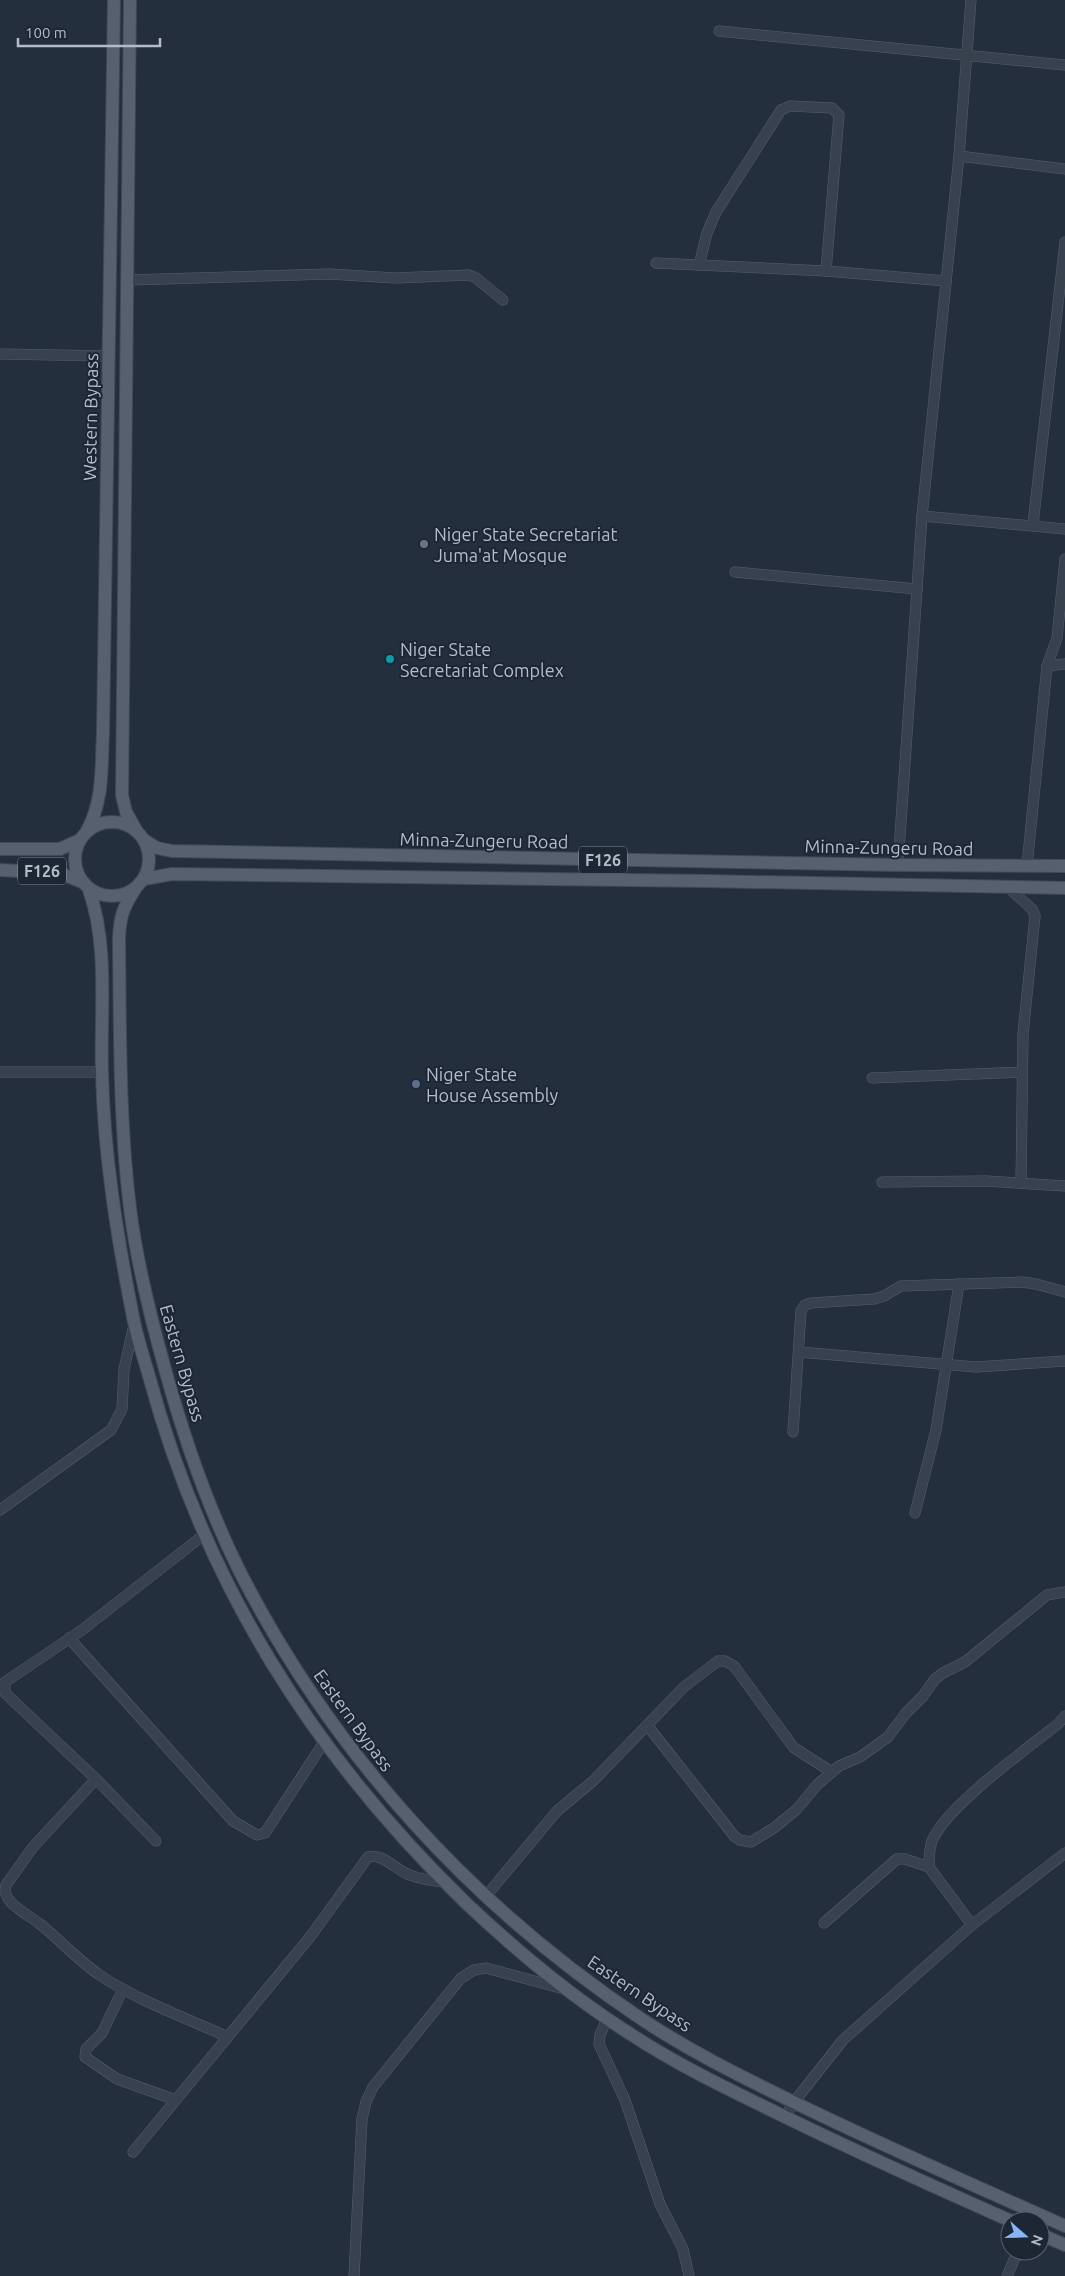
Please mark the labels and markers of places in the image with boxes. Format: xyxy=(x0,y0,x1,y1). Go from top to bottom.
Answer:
place label: Niger State Secretariat Juma'at Mosque xyxy=(434,524,618,565)
marker: Niger State Secretariat Juma'at Mosque xyxy=(418,538,430,550)
place label: Niger State Secretariat Complex xyxy=(400,639,564,680)
marker: Niger State Secretariat Complex xyxy=(384,653,396,665)
place label: Niger State House Assembly xyxy=(426,1064,558,1105)
marker: Niger State House Assembly xyxy=(410,1078,422,1090)

